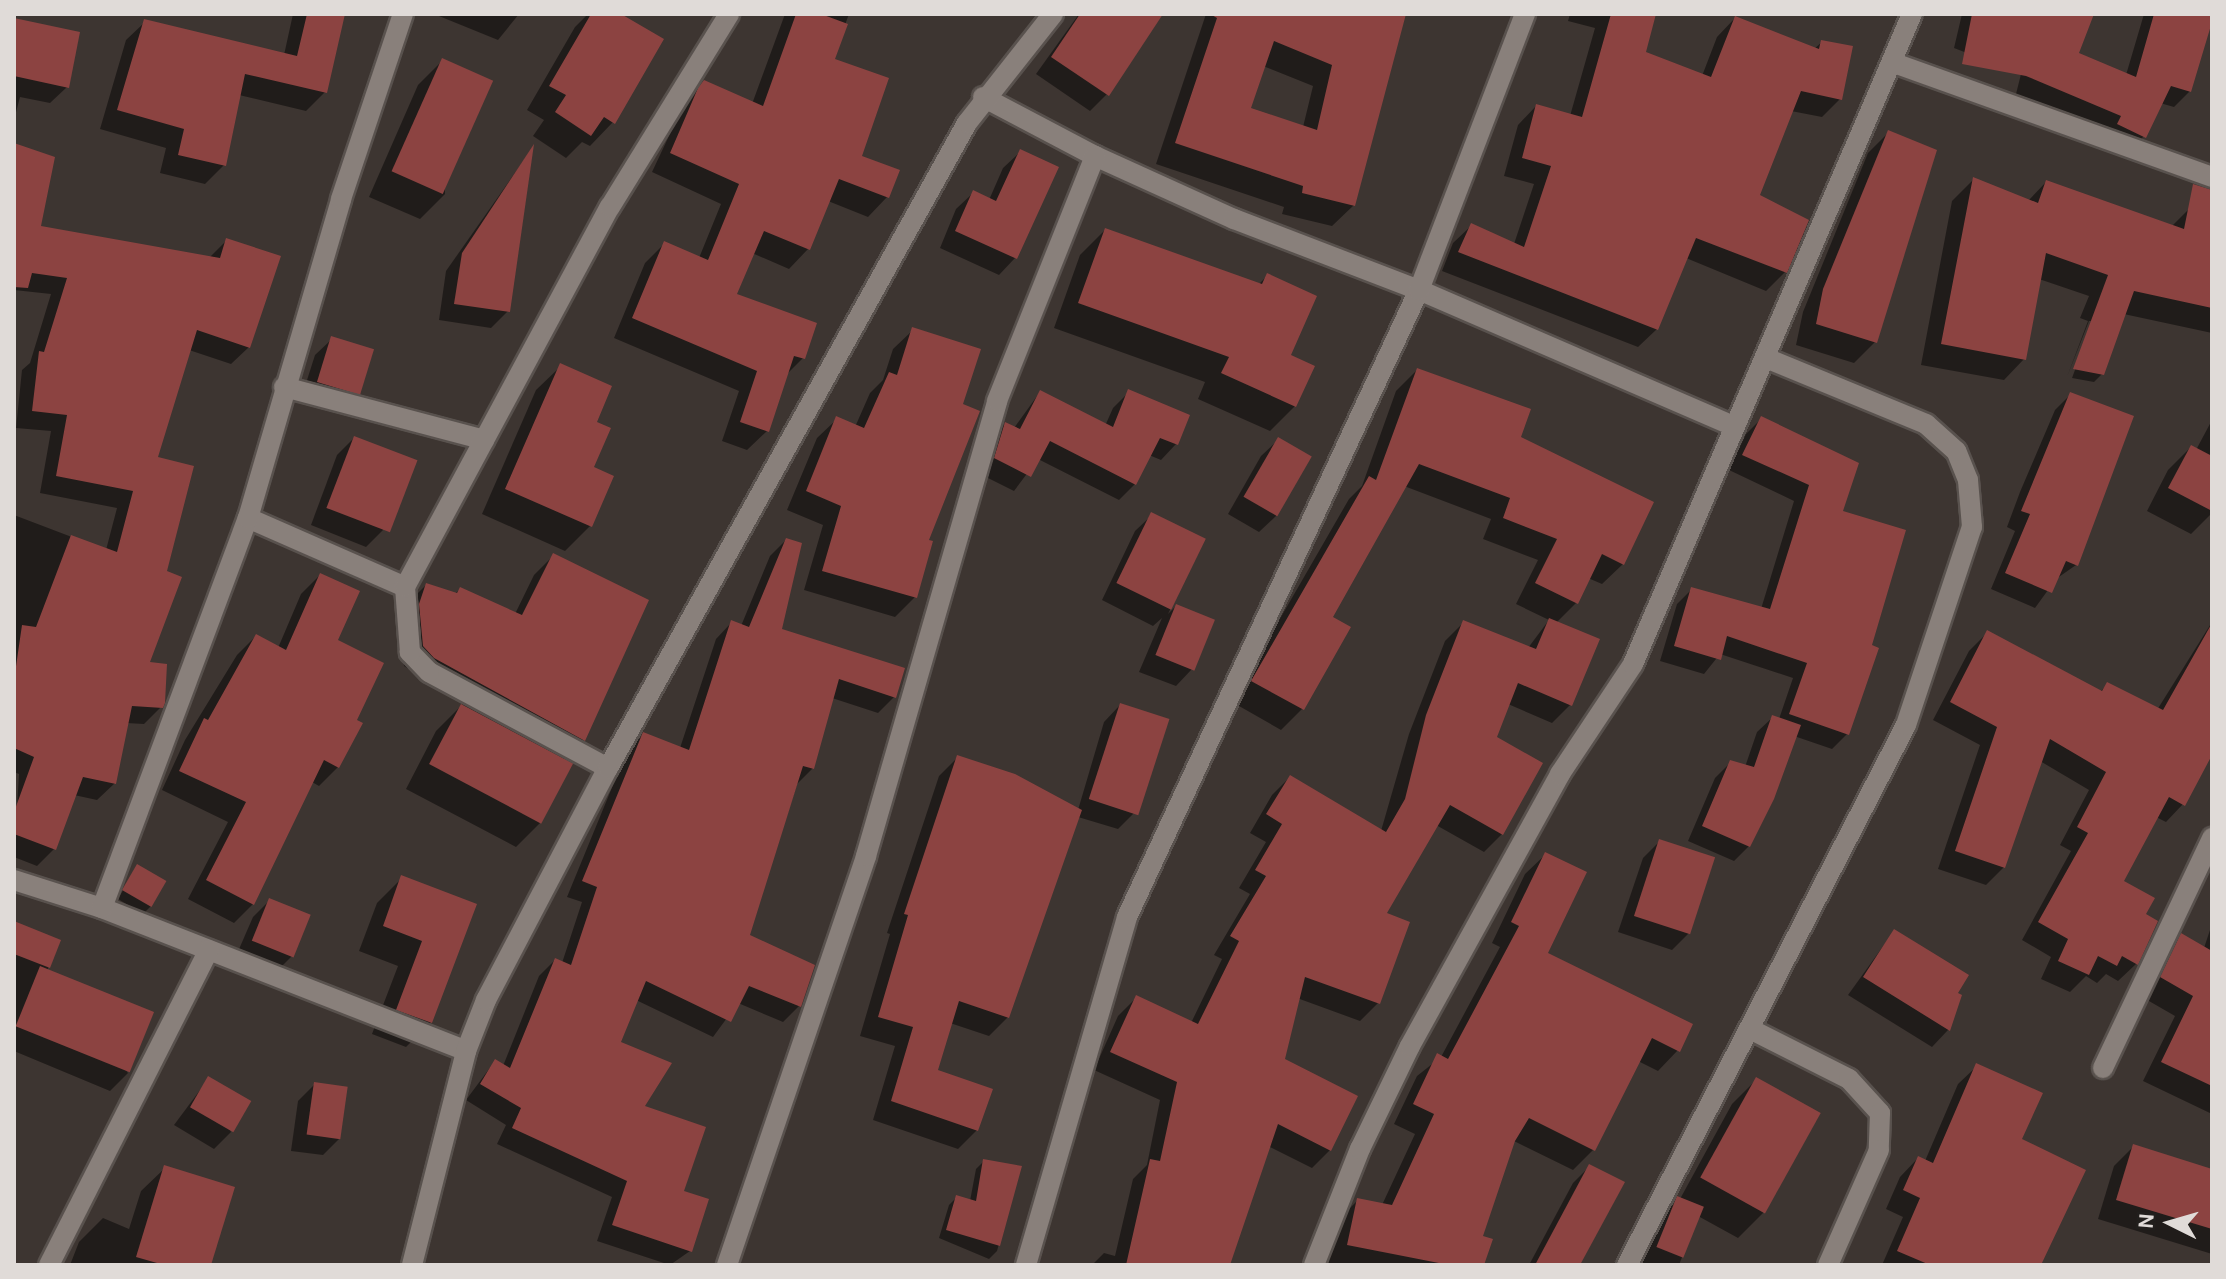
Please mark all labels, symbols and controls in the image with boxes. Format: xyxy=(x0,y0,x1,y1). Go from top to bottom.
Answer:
north arrow xyxy=(2130,1183,2210,1263)
text: N xyxy=(2132,1212,2160,1230)

